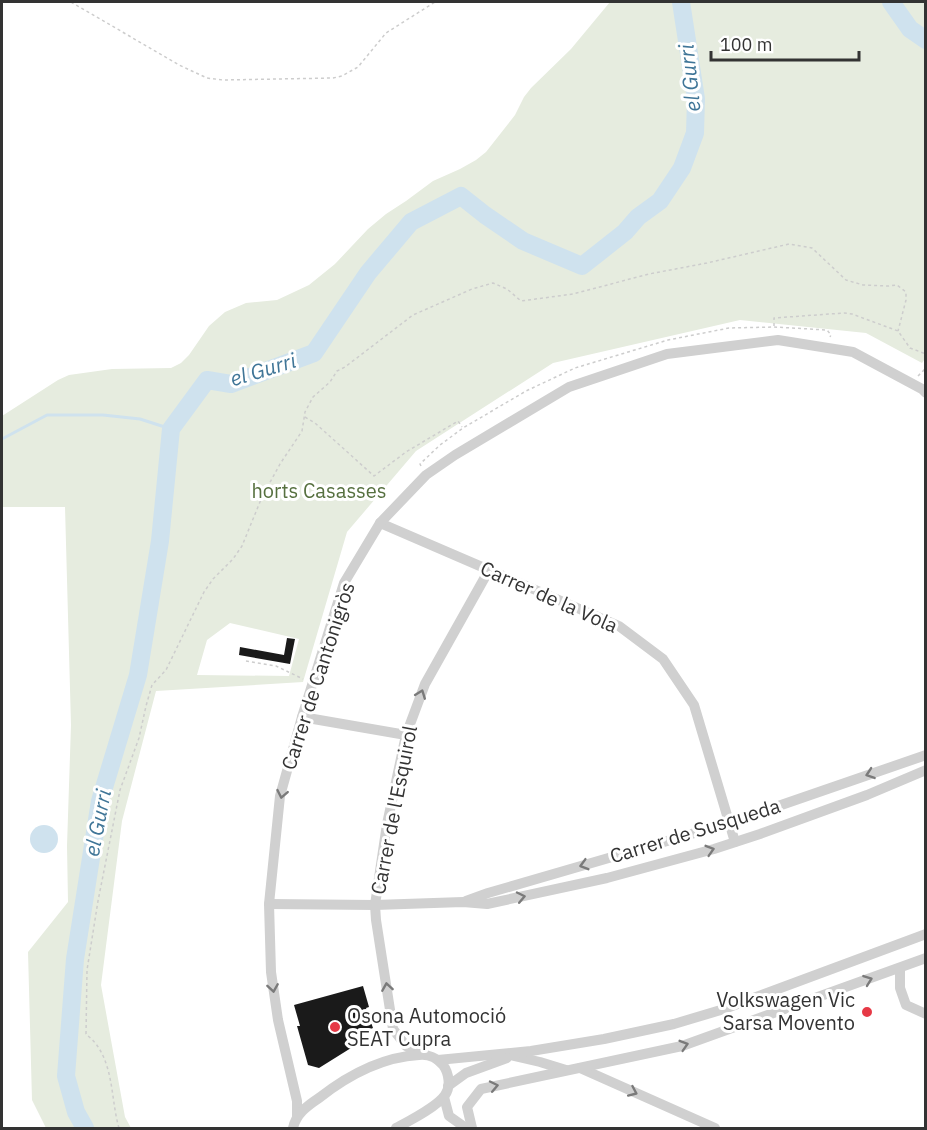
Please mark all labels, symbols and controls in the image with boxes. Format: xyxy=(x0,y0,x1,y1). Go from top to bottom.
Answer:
scale bar xyxy=(711,24,860,62)
text: 100 m xyxy=(720,33,772,56)
water label: el Gurri xyxy=(671,43,706,113)
water label: el Gurri xyxy=(226,346,300,392)
park label: horts Casasses xyxy=(251,477,387,504)
street label: Carrer de la Vola xyxy=(476,554,622,639)
street label: Carrer de Cantonigròs xyxy=(274,579,361,773)
one-way arrow xyxy=(414,689,426,700)
street label: Carrer de l'Esquirol xyxy=(364,723,423,897)
one-way arrow xyxy=(865,766,876,779)
water label: el Gurri xyxy=(77,786,117,859)
one-way arrow xyxy=(276,789,289,799)
street label: Carrer de Susqueda xyxy=(606,792,784,869)
one-way arrow xyxy=(705,844,715,857)
one-way arrow xyxy=(579,858,590,870)
one-way arrow xyxy=(516,891,526,904)
one-way arrow xyxy=(862,974,873,987)
one-way arrow xyxy=(381,983,393,992)
one-way arrow xyxy=(267,984,279,993)
place label: Volkswagen Vic Sarsa Movento xyxy=(716,986,855,1036)
place label: Osona Automoció SEAT Cupra xyxy=(347,1002,506,1052)
marker: Volkswagen Vic Sarsa Movento xyxy=(860,1005,874,1019)
marker: Osona Automoció SEAT Cupra xyxy=(328,1020,342,1034)
one-way arrow xyxy=(678,1039,689,1052)
one-way arrow xyxy=(489,1080,499,1093)
one-way arrow xyxy=(627,1085,638,1097)

